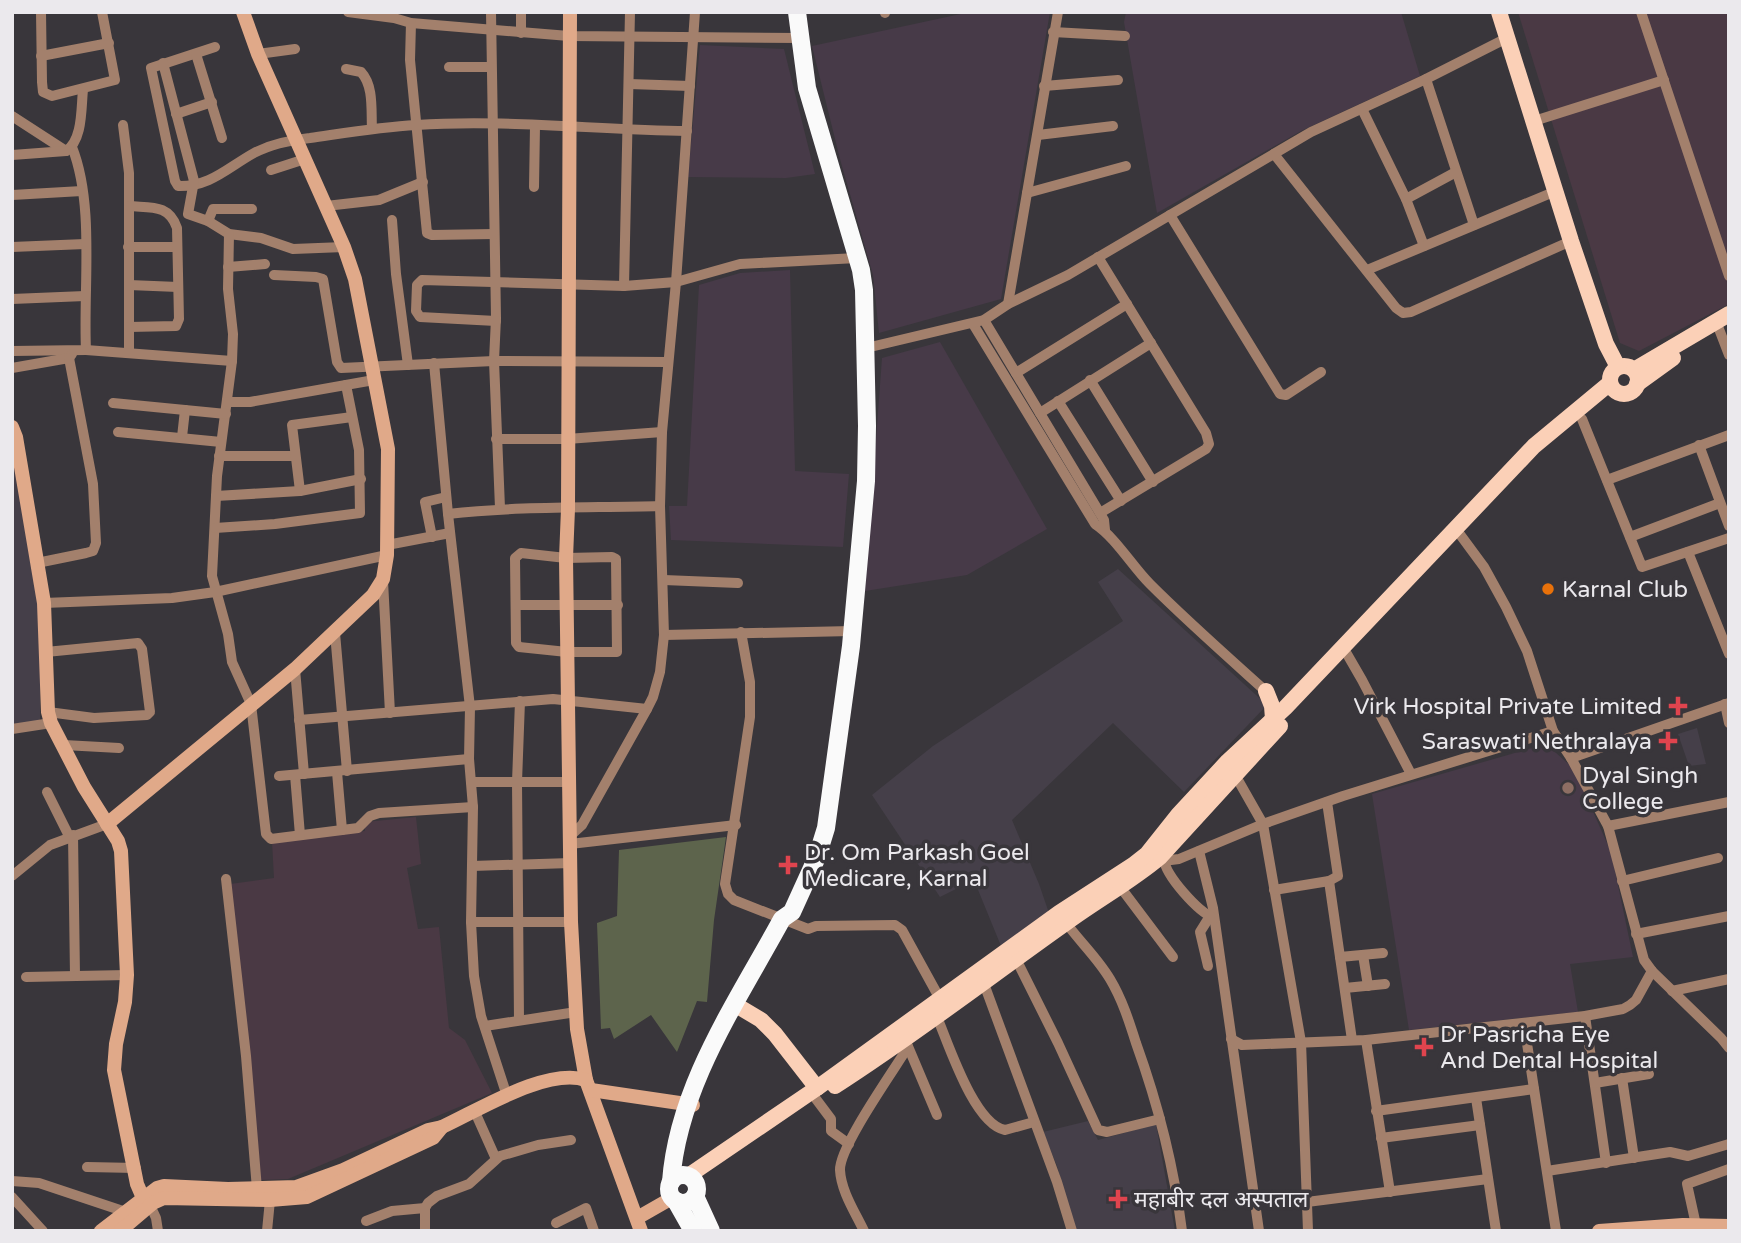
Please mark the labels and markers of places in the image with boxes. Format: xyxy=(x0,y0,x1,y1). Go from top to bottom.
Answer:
place label: Karnal Club xyxy=(1562,576,1688,604)
marker: Karnal Club xyxy=(1540,581,1556,597)
place label: Virk Hospital Private Limited xyxy=(1353,693,1662,721)
marker: Virk Hospital Private Limited xyxy=(1668,696,1688,716)
place label: Saraswati Nethralaya xyxy=(1422,728,1652,756)
marker: Saraswati Nethralaya xyxy=(1658,731,1678,751)
place label: Dyal Singh College xyxy=(1582,762,1698,816)
marker: Dyal Singh College xyxy=(1560,780,1576,796)
place label: Dr. Om Parkash Goel Medicare, Karnal xyxy=(804,839,1030,893)
marker: Dr. Om Parkash Goel Medicare, Karnal xyxy=(778,855,798,875)
place label: Dr Pasricha Eye And Dental Hospital xyxy=(1440,1021,1658,1075)
marker: Dr Pasricha Eye And Dental Hospital xyxy=(1414,1037,1434,1057)
place label: महाबीर दल अस्पताल xyxy=(1134,1186,1309,1214)
marker: महाबीर दल अस्पताल xyxy=(1108,1189,1128,1209)

